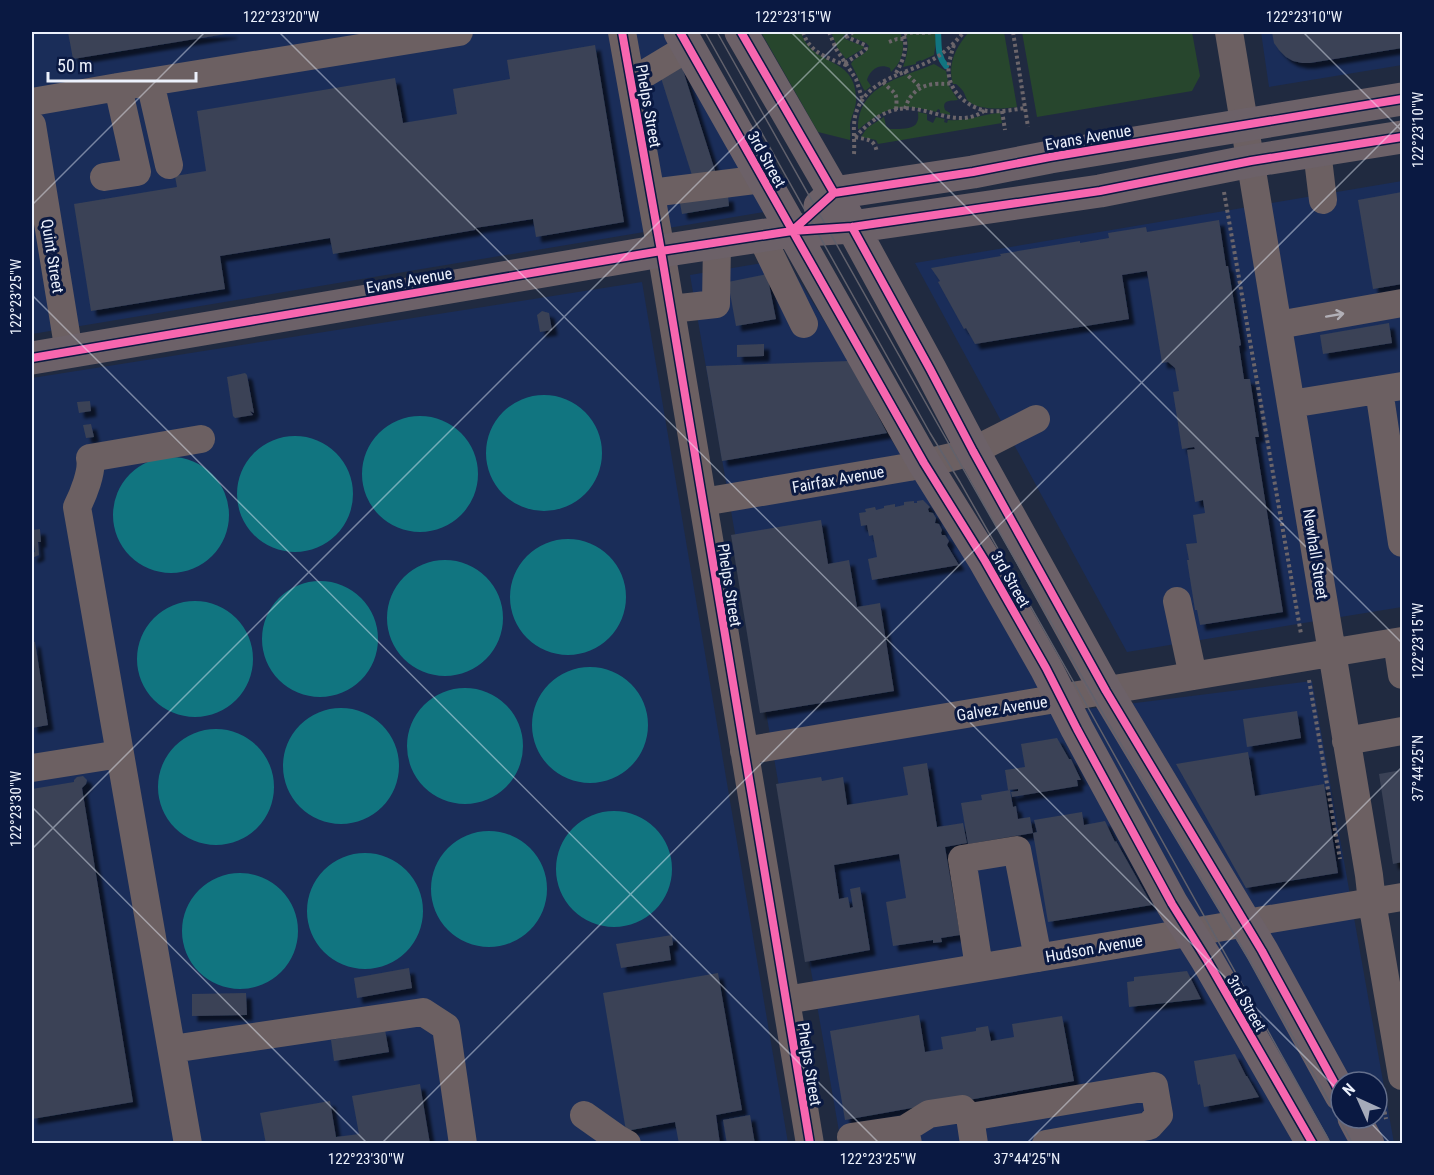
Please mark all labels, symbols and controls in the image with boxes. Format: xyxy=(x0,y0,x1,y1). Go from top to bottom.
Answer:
text: 122°23'20"W xyxy=(243,8,320,26)
text: 122°23'15"W xyxy=(755,8,832,26)
text: 122°23'10"W xyxy=(1266,8,1343,26)
scale bar xyxy=(48,45,196,83)
text: 50 m xyxy=(57,55,92,76)
street label: Phelps Street xyxy=(632,63,665,149)
text: 122°23'10"W xyxy=(1409,91,1427,168)
street label: Evans Avenue xyxy=(1044,121,1133,154)
street label: 3rd Street xyxy=(743,128,790,191)
street label: Quint Street xyxy=(37,218,68,295)
text: 122°23'25"W xyxy=(7,258,25,335)
street label: Evans Avenue xyxy=(365,264,454,297)
one-way arrow xyxy=(1325,309,1345,320)
street label: Fairfax Avenue xyxy=(791,462,886,497)
street label: Newhall Street xyxy=(1299,507,1332,601)
street label: Phelps Street xyxy=(714,542,746,628)
street label: 3rd Street xyxy=(987,548,1034,611)
text: 122°23'15"W xyxy=(1409,602,1427,679)
street label: Galvez Avenue xyxy=(955,692,1049,725)
text: 37°44'25"N xyxy=(1409,735,1427,801)
text: 122°23'30"W xyxy=(7,770,25,847)
street label: Hudson Avenue xyxy=(1044,931,1144,966)
street label: 3rd Street xyxy=(1223,972,1270,1035)
street label: Phelps Street xyxy=(794,1021,826,1107)
north arrow xyxy=(1329,1070,1389,1130)
text: N xyxy=(1339,1080,1359,1100)
text: 122°23'30"W xyxy=(328,1150,405,1168)
text: 122°23'25"W xyxy=(840,1150,917,1168)
text: 37°44'25"N xyxy=(994,1150,1060,1168)

